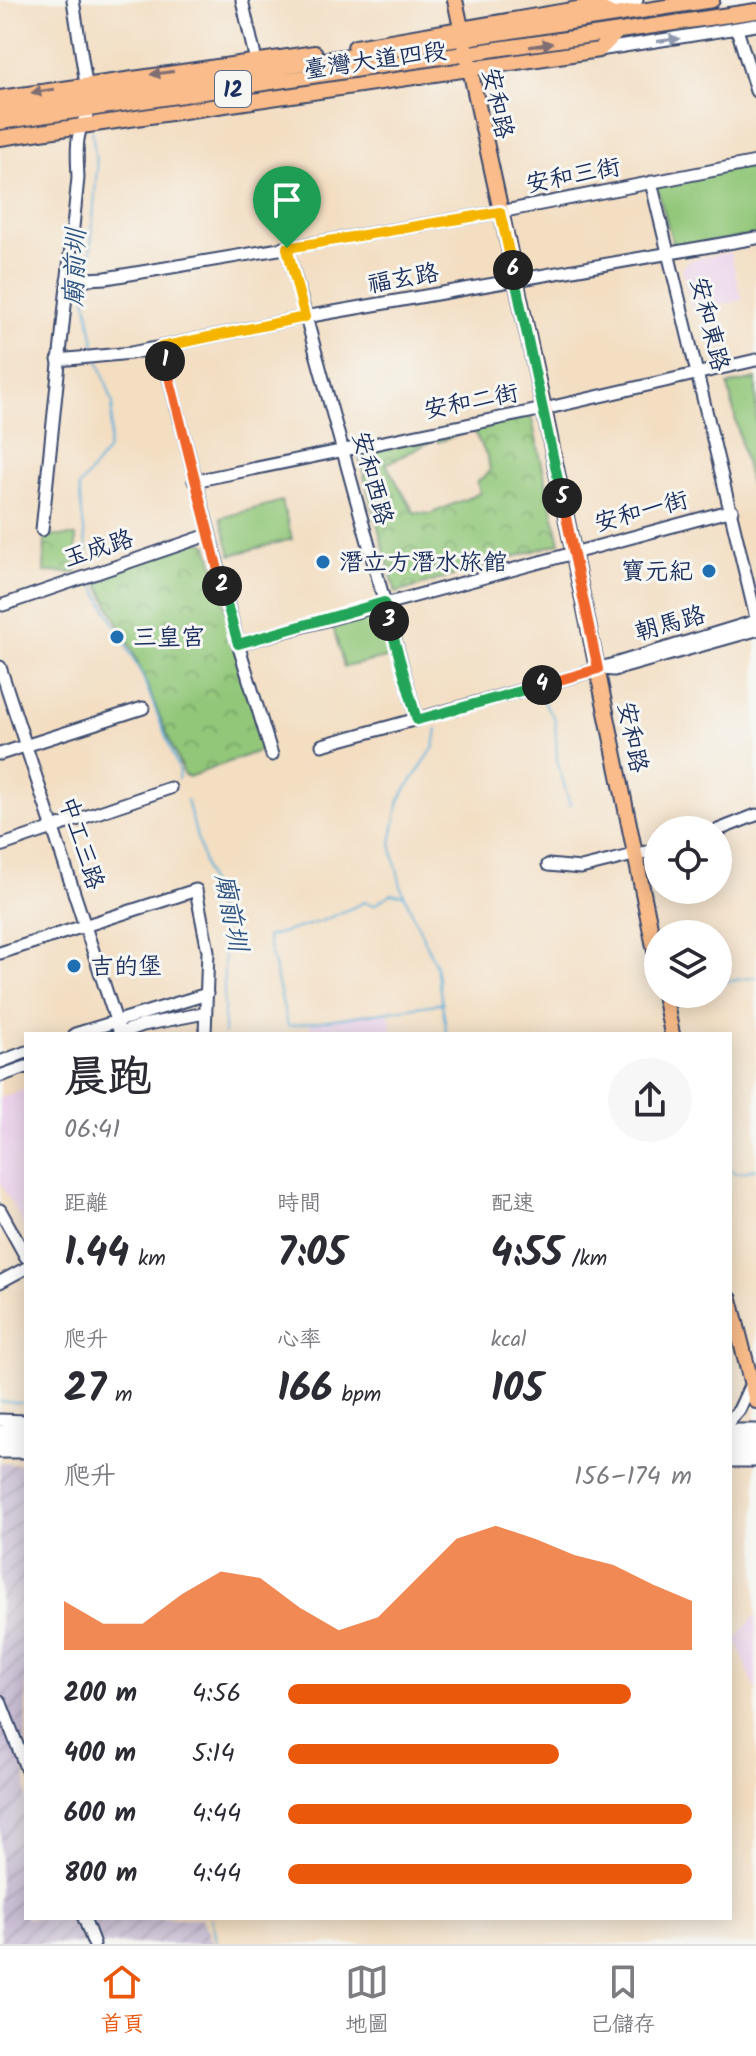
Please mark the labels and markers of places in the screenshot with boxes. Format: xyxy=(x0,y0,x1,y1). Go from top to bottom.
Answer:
pin xyxy=(253,166,321,248)
pin: 6 xyxy=(493,250,533,290)
pin: 1 xyxy=(145,341,185,381)
pin: 5 xyxy=(542,478,582,518)
place label: 潛立方潛水旅館 xyxy=(339,544,507,583)
marker: 潛立方潛水旅館 xyxy=(314,553,332,571)
place label: 寶元紀 xyxy=(621,553,693,592)
marker: 寶元紀 xyxy=(700,562,718,580)
pin: 2 xyxy=(202,566,242,606)
pin: 3 xyxy=(369,601,409,641)
place label: 三皇宮 xyxy=(133,619,205,658)
marker: 三皇宮 xyxy=(108,628,126,646)
pin: 4 xyxy=(522,665,562,705)
place label: 吉的堡 xyxy=(90,948,162,987)
marker: 吉的堡 xyxy=(65,957,83,975)

